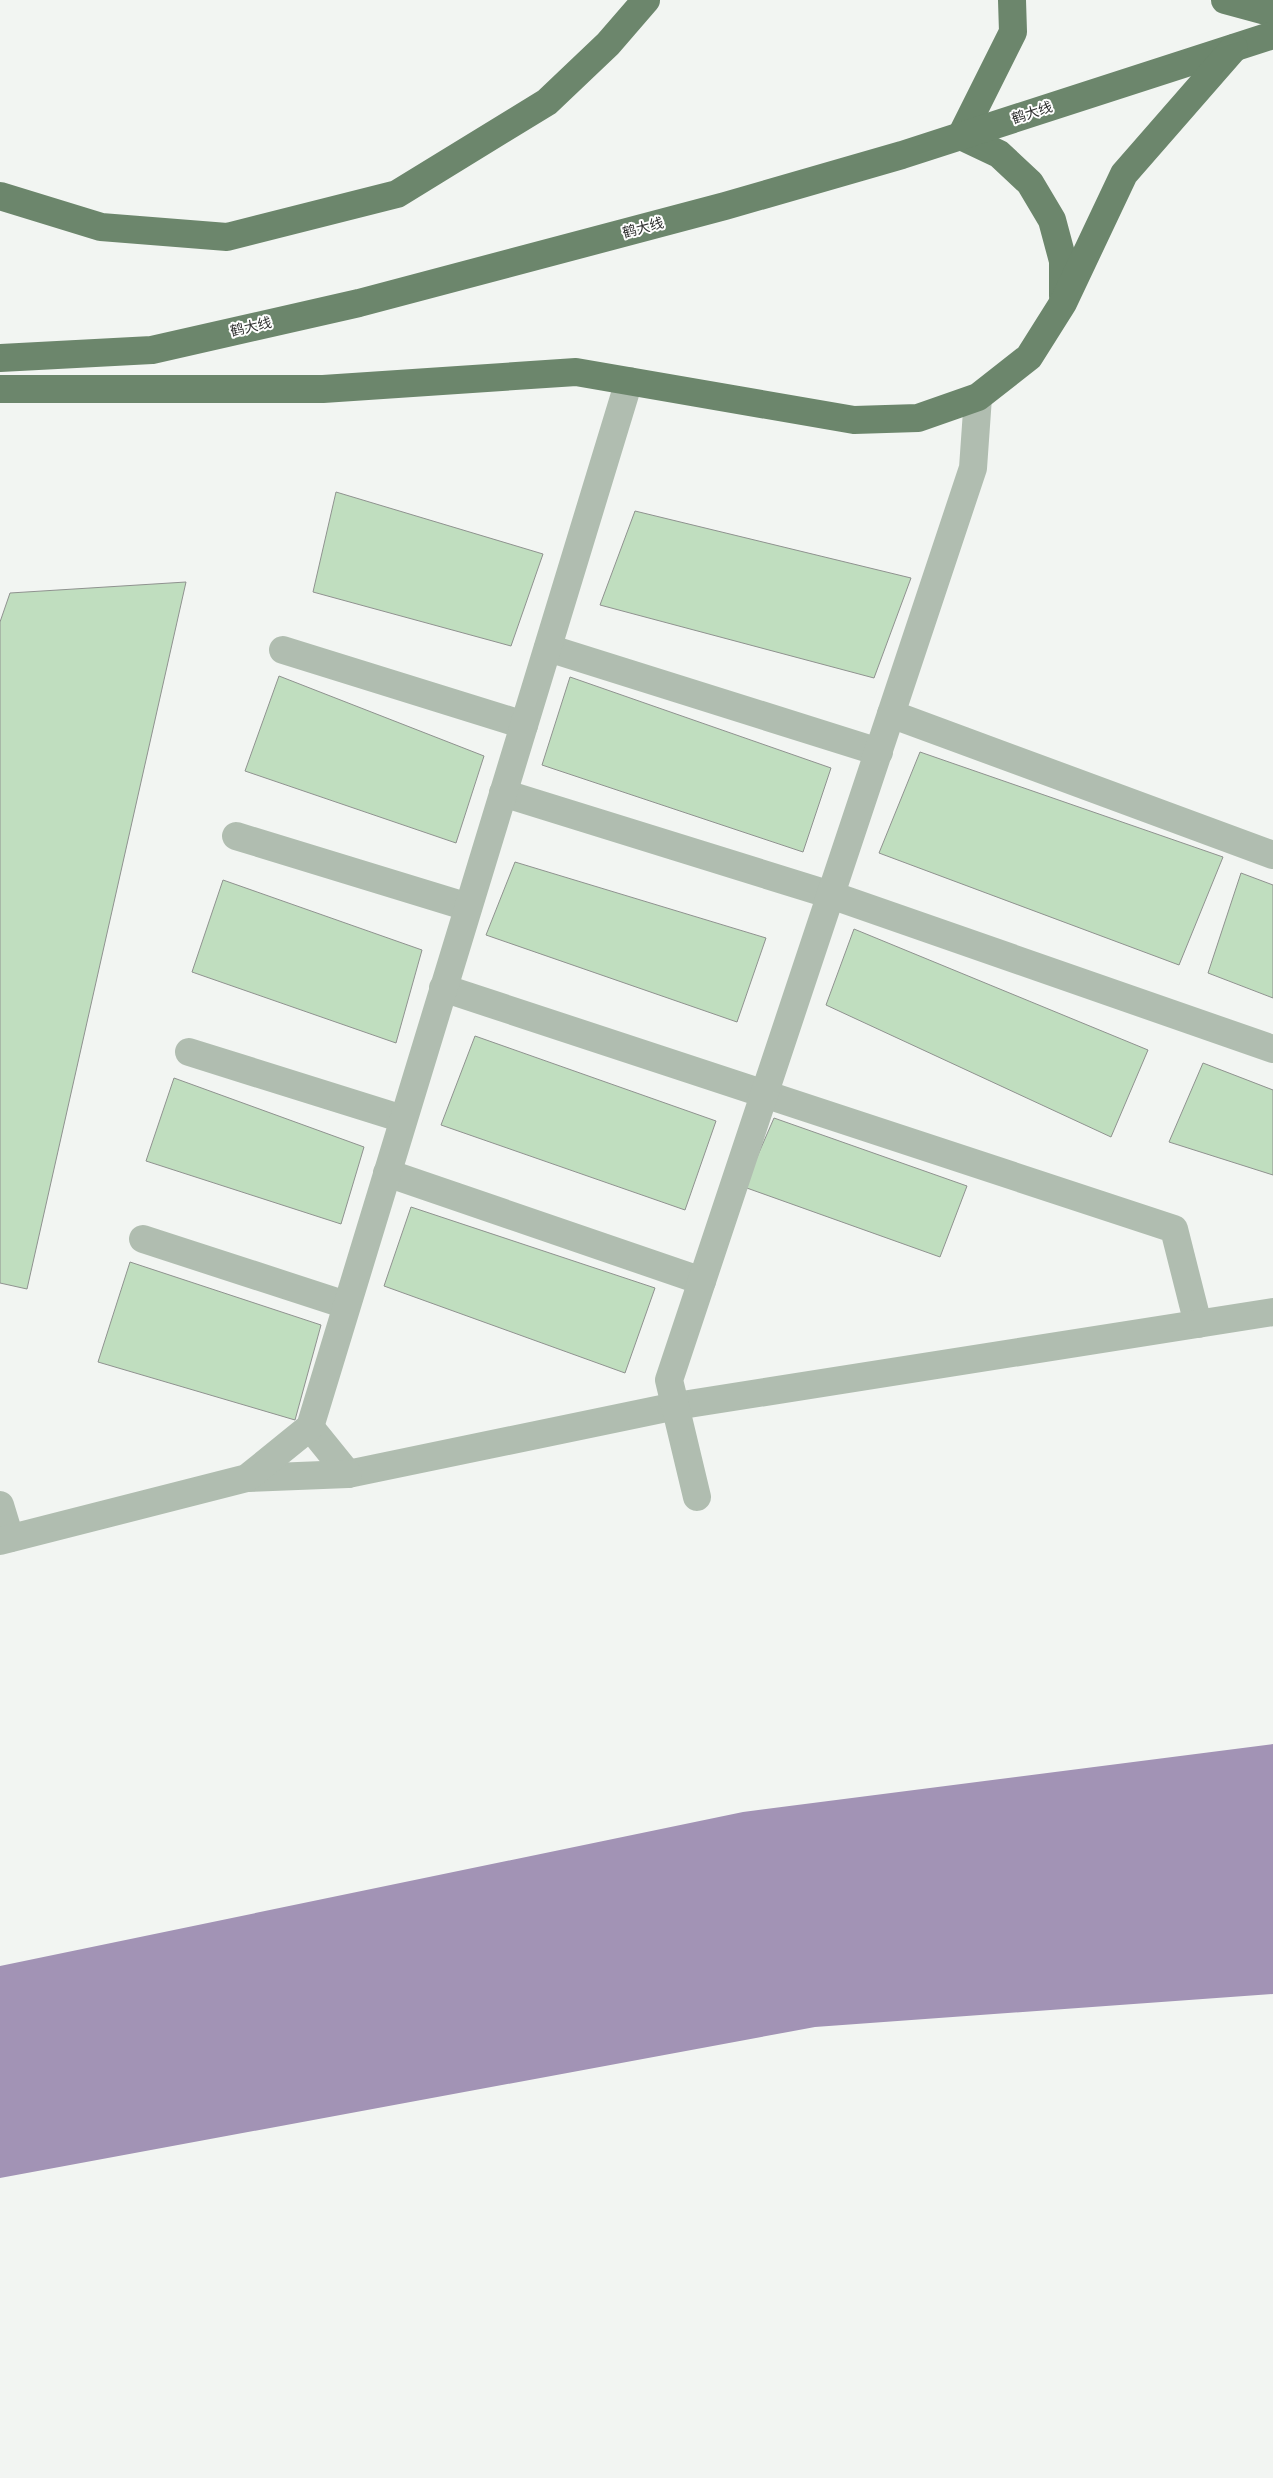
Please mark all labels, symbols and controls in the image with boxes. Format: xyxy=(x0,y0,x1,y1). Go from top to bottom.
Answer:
street label: 鹤大线 xyxy=(1009,98,1055,128)
street label: 鹤大线 xyxy=(621,214,665,242)
street label: 鹤大线 xyxy=(229,314,273,340)

